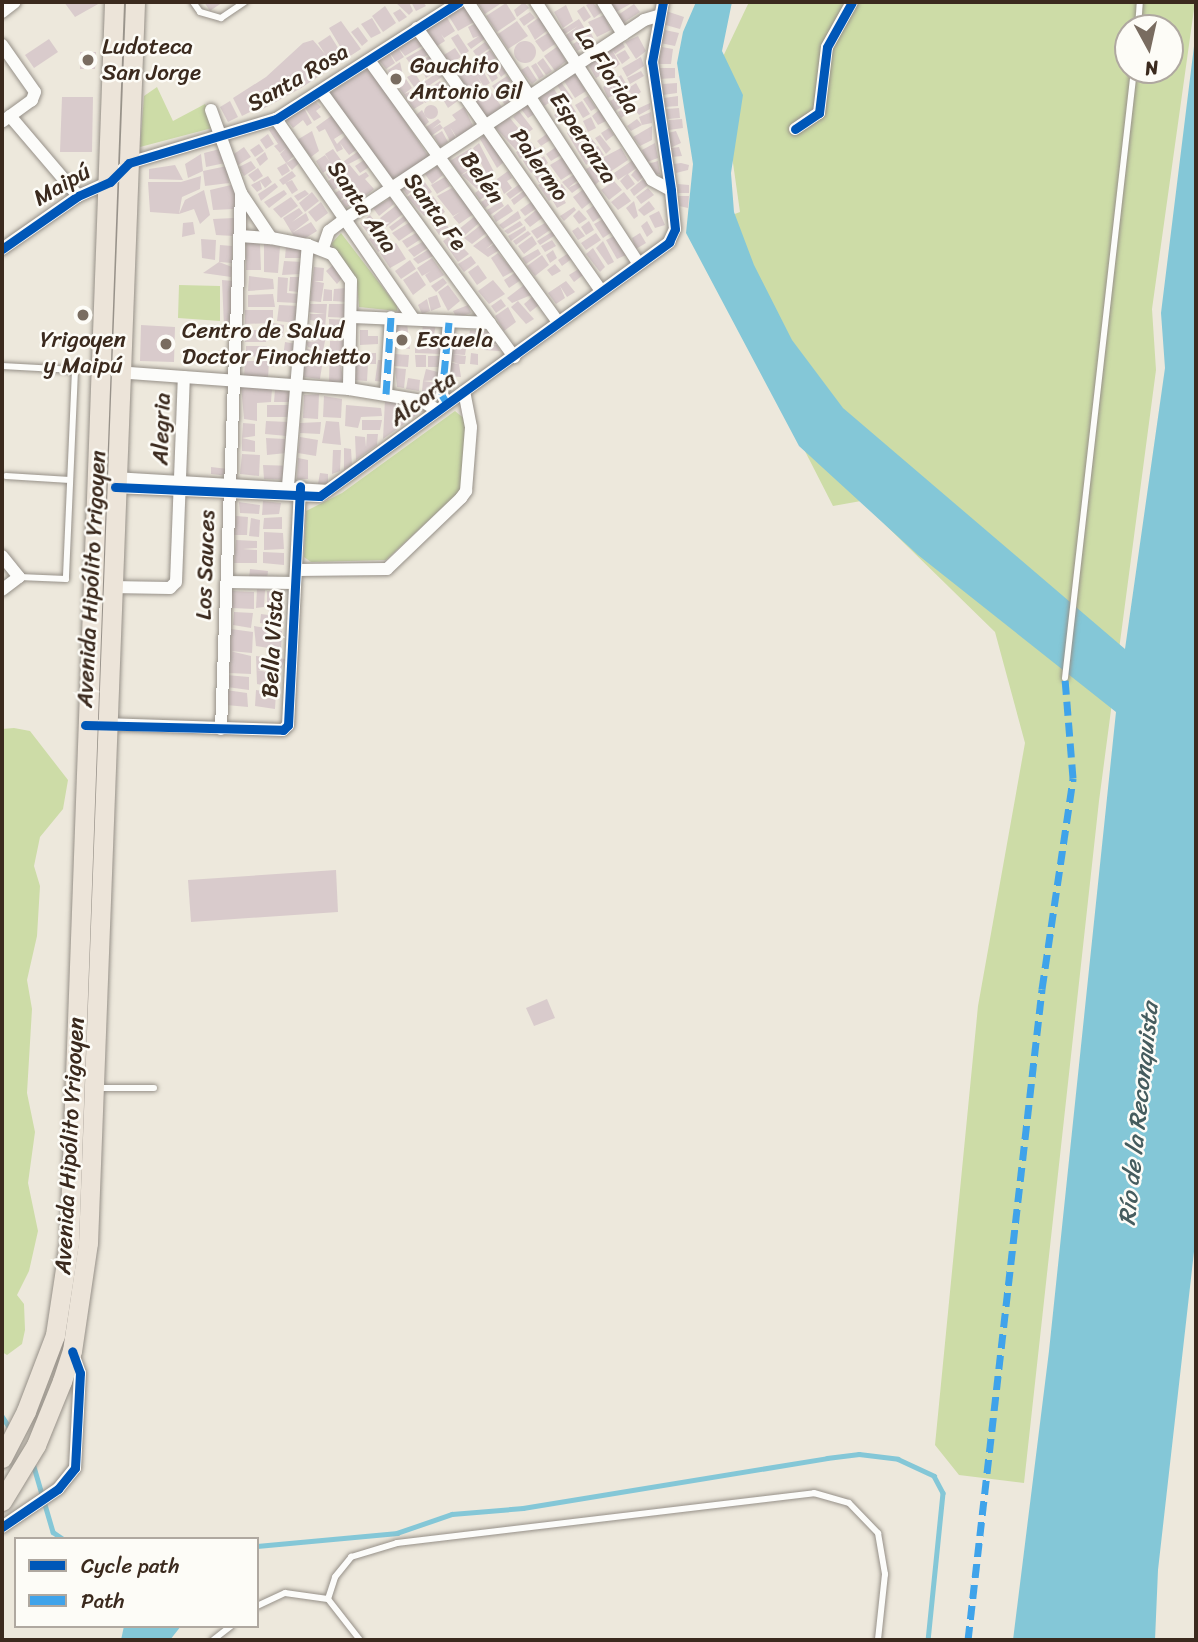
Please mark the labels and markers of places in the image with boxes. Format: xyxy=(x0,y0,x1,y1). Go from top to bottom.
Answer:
place label: Ludoteca San Jorge xyxy=(102,33,202,87)
marker: Ludoteca San Jorge xyxy=(80,52,96,68)
place label: Gauchito Antonio Gil xyxy=(410,52,523,106)
marker: Gauchito Antonio Gil xyxy=(388,71,404,87)
marker: Yrigoyen y Maipú xyxy=(75,307,91,323)
place label: Centro de Salud Doctor Finochietto xyxy=(182,317,371,371)
place label: Yrigoyen y Maipú xyxy=(40,326,126,380)
place label: Escuela xyxy=(416,326,493,354)
marker: Escuela xyxy=(394,332,410,348)
marker: Centro de Salud Doctor Finochietto xyxy=(156,334,176,354)

